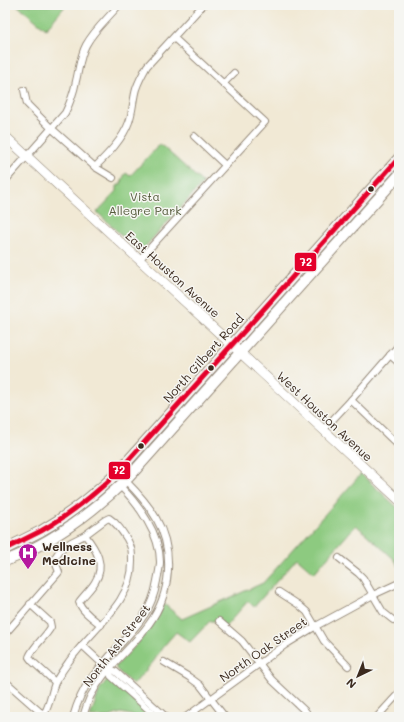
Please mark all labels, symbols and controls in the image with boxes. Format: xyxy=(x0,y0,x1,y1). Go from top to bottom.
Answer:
unlabelled marker xyxy=(366,184,376,194)
park label: Vista Allegre Park xyxy=(108,188,182,218)
street label: East Houston Avenue xyxy=(122,227,224,321)
line badge: 72 xyxy=(294,252,317,272)
text: 72 xyxy=(300,254,312,269)
street label: North Gilbert Road xyxy=(159,310,247,406)
unlabelled marker xyxy=(206,363,216,373)
street label: West Houston Avenue xyxy=(274,367,376,465)
unlabelled marker xyxy=(136,441,146,451)
line badge: 72 xyxy=(108,461,131,480)
text: 72 xyxy=(113,462,125,477)
place label: Wellness Medicine xyxy=(42,538,96,568)
hospital icon: Wellness Medicine xyxy=(17,542,39,570)
street label: North Ash Street xyxy=(79,600,153,690)
street label: North Oak Street xyxy=(216,613,310,685)
north arrow xyxy=(338,656,378,696)
text: N xyxy=(343,675,359,692)

